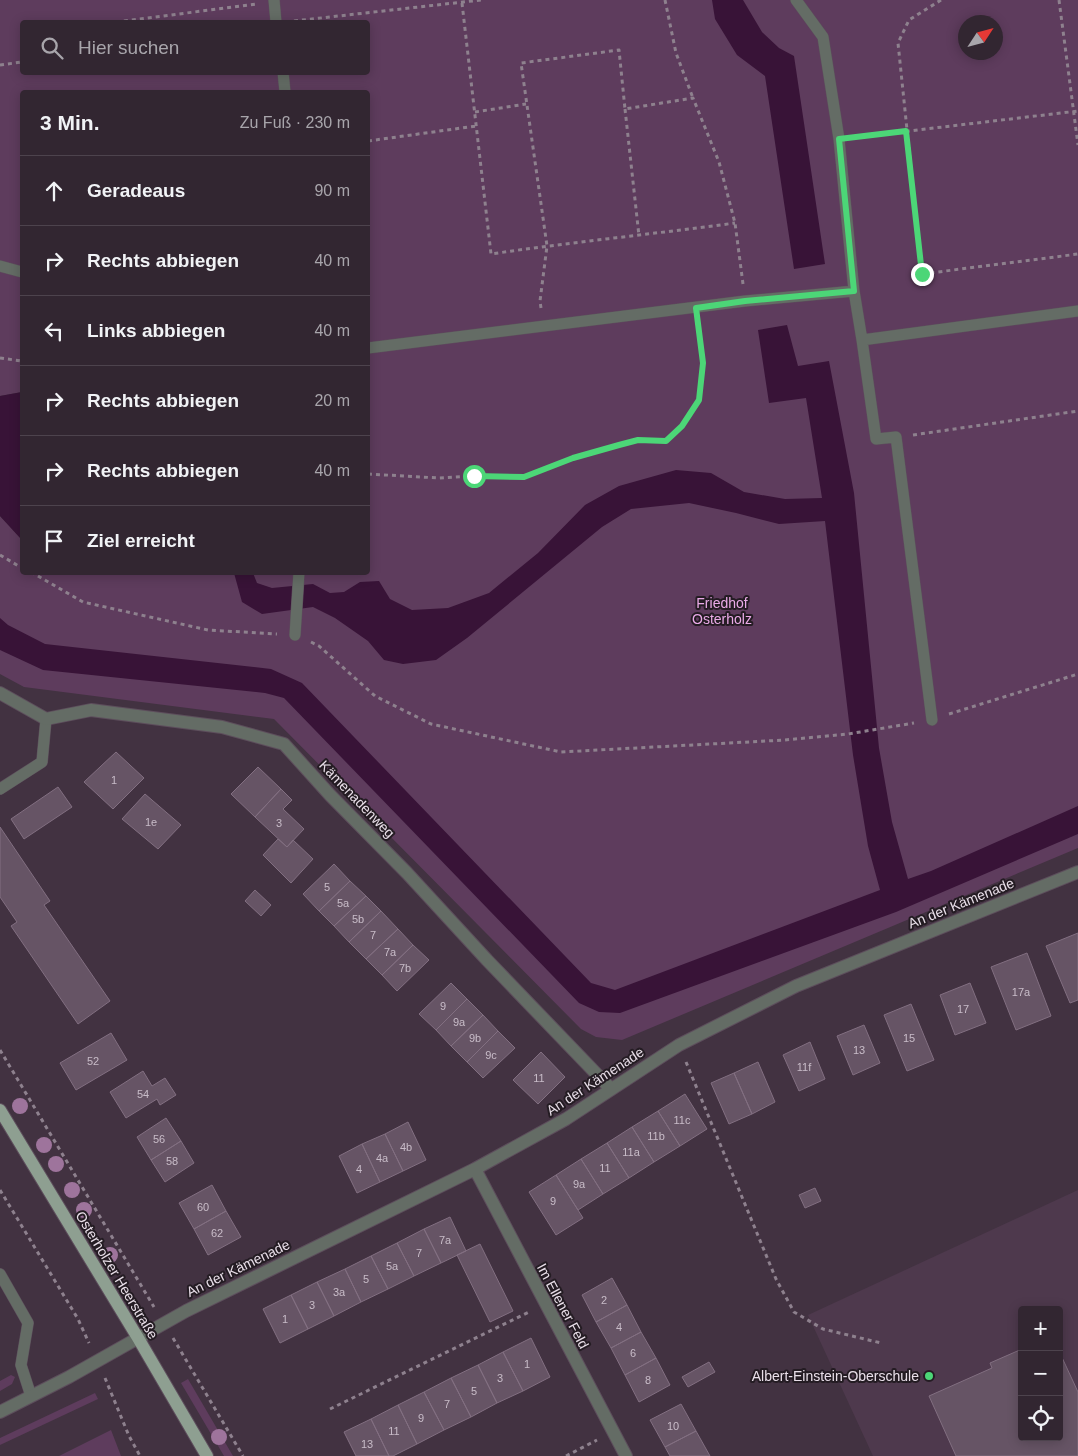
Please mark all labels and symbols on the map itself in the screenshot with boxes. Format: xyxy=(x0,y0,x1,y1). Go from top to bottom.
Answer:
north arrow xyxy=(958,15,1003,60)
route end xyxy=(911,263,934,286)
route start xyxy=(463,465,486,488)
park label: Friedhof Osterholz xyxy=(692,595,752,627)
street label: Kämenadenweg xyxy=(316,757,398,841)
house number: 1 xyxy=(111,774,117,786)
house number: 1e xyxy=(145,816,157,828)
house number: 3 xyxy=(276,817,282,829)
street label: An der Kämenade xyxy=(906,874,1017,932)
house number: 5 xyxy=(324,881,330,893)
house number: 5a xyxy=(337,897,350,909)
house number: 5b xyxy=(352,913,364,925)
house number: 7 xyxy=(370,929,376,941)
house number: 7a xyxy=(384,946,397,958)
house number: 7b xyxy=(399,962,411,974)
house number: 17a xyxy=(1012,986,1031,998)
house number: 9 xyxy=(440,1000,446,1012)
house number: 17 xyxy=(957,1003,969,1015)
house number: 9a xyxy=(453,1016,466,1028)
house number: 9b xyxy=(469,1032,481,1044)
house number: 15 xyxy=(903,1032,915,1044)
street label: An der Kämenade xyxy=(543,1043,647,1118)
house number: 13 xyxy=(853,1044,865,1056)
house number: 9c xyxy=(485,1049,497,1061)
house number: 52 xyxy=(87,1055,99,1067)
house number: 11f xyxy=(797,1061,812,1073)
house number: 11 xyxy=(533,1072,545,1084)
house number: 54 xyxy=(137,1088,149,1100)
house number: 11c xyxy=(674,1114,691,1126)
house number: 11b xyxy=(647,1130,665,1142)
house number: 56 xyxy=(153,1133,165,1145)
house number: 4b xyxy=(400,1141,412,1153)
house number: 11a xyxy=(622,1146,641,1158)
house number: 4a xyxy=(376,1152,389,1164)
house number: 58 xyxy=(166,1155,178,1167)
house number: 11 xyxy=(599,1162,611,1174)
house number: 4 xyxy=(356,1163,362,1175)
house number: 9a xyxy=(573,1178,586,1190)
house number: 9 xyxy=(550,1195,556,1207)
house number: 60 xyxy=(197,1201,209,1213)
street label: Osterholzer Heerstraße xyxy=(72,1208,162,1342)
house number: 62 xyxy=(211,1227,223,1239)
house number: 7a xyxy=(439,1234,452,1246)
street label: An der Kämenade xyxy=(184,1236,292,1300)
house number: 7 xyxy=(416,1247,422,1259)
house number: 5a xyxy=(386,1260,399,1272)
street label: Im Ellener Feld xyxy=(534,1261,592,1351)
house number: 5 xyxy=(363,1273,369,1285)
house number: 3a xyxy=(333,1286,346,1298)
house number: 2 xyxy=(601,1294,607,1306)
house number: 3 xyxy=(309,1299,315,1311)
house number: 1 xyxy=(282,1313,288,1325)
house number: 4 xyxy=(616,1321,622,1333)
house number: 6 xyxy=(630,1347,636,1359)
house number: 1 xyxy=(524,1358,530,1370)
place label: Albert-Einstein-Oberschule xyxy=(752,1368,919,1384)
marker: Albert-Einstein-Oberschule xyxy=(923,1370,935,1382)
house number: 3 xyxy=(497,1372,503,1384)
house number: 8 xyxy=(645,1374,651,1386)
house number: 5 xyxy=(471,1385,477,1397)
house number: 7 xyxy=(444,1398,450,1410)
house number: 9 xyxy=(418,1412,424,1424)
house number: 10 xyxy=(667,1420,679,1432)
house number: 11 xyxy=(388,1425,400,1437)
house number: 13 xyxy=(361,1438,373,1450)

